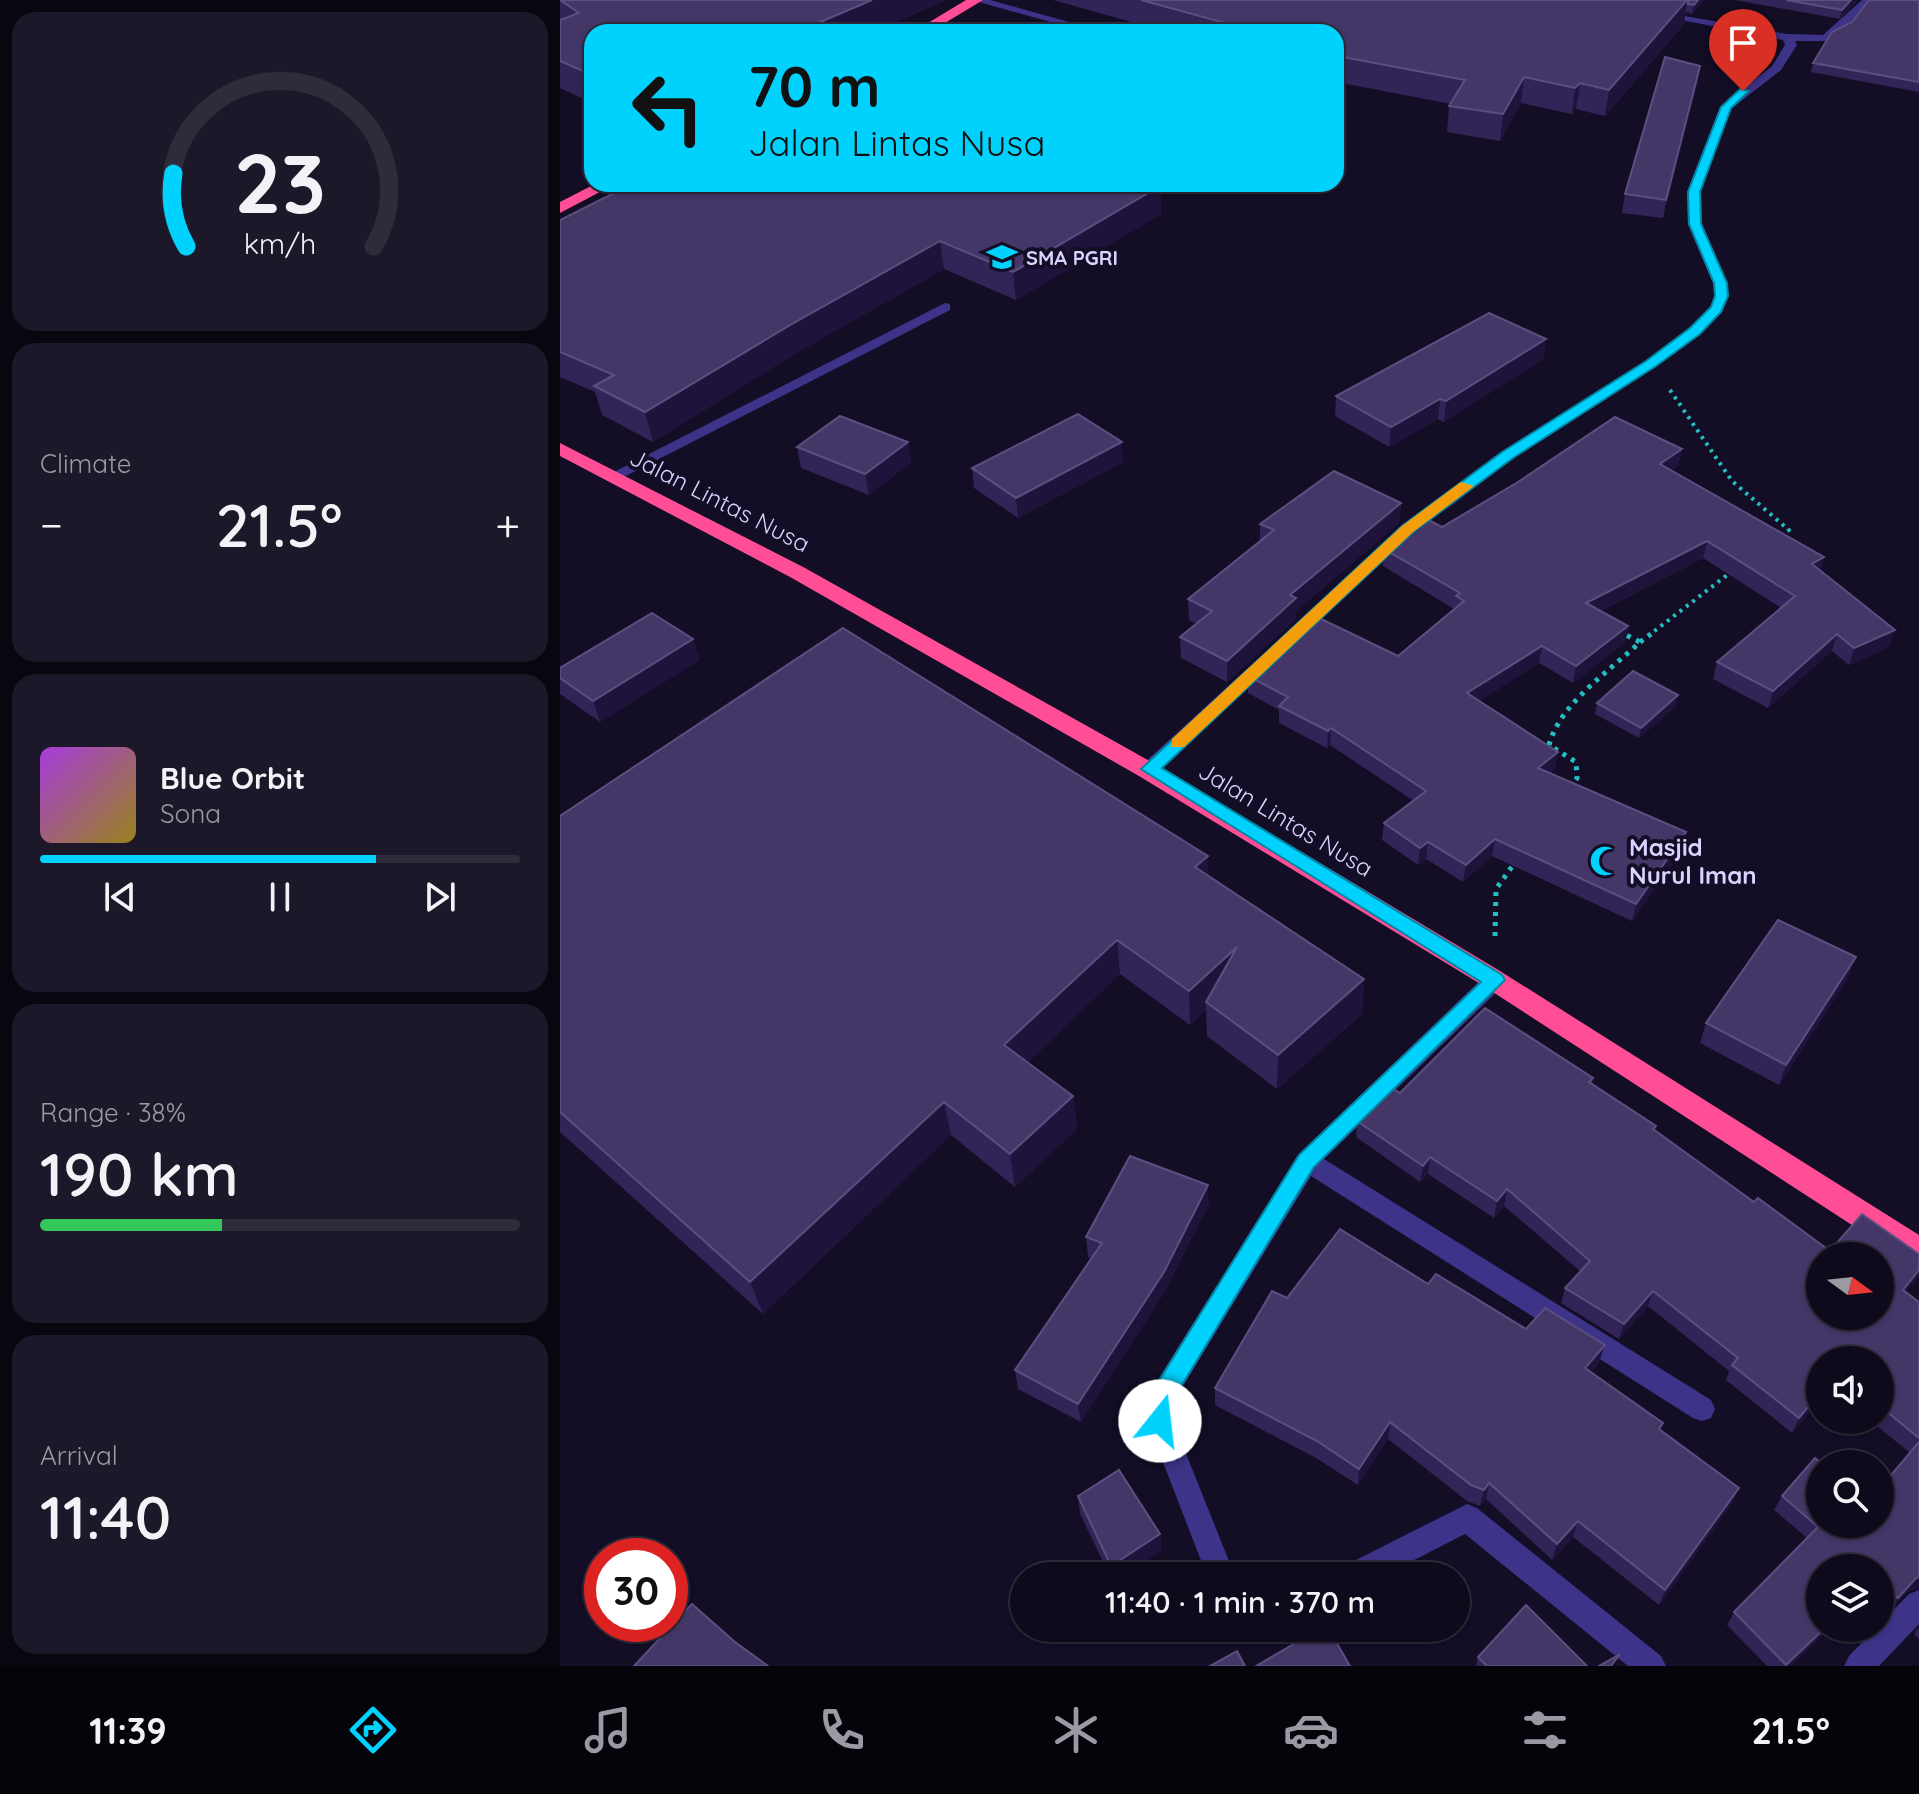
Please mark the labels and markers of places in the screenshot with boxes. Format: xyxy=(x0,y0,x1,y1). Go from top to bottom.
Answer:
pin xyxy=(1709,9,1777,91)
school or university icon: SMA PGRI xyxy=(985,240,1019,274)
place label: SMA PGRI xyxy=(1026,245,1118,270)
place label: Masjid Nurul Iman xyxy=(1629,832,1757,890)
mosque icon: Masjid Nurul Iman xyxy=(1588,844,1622,878)

